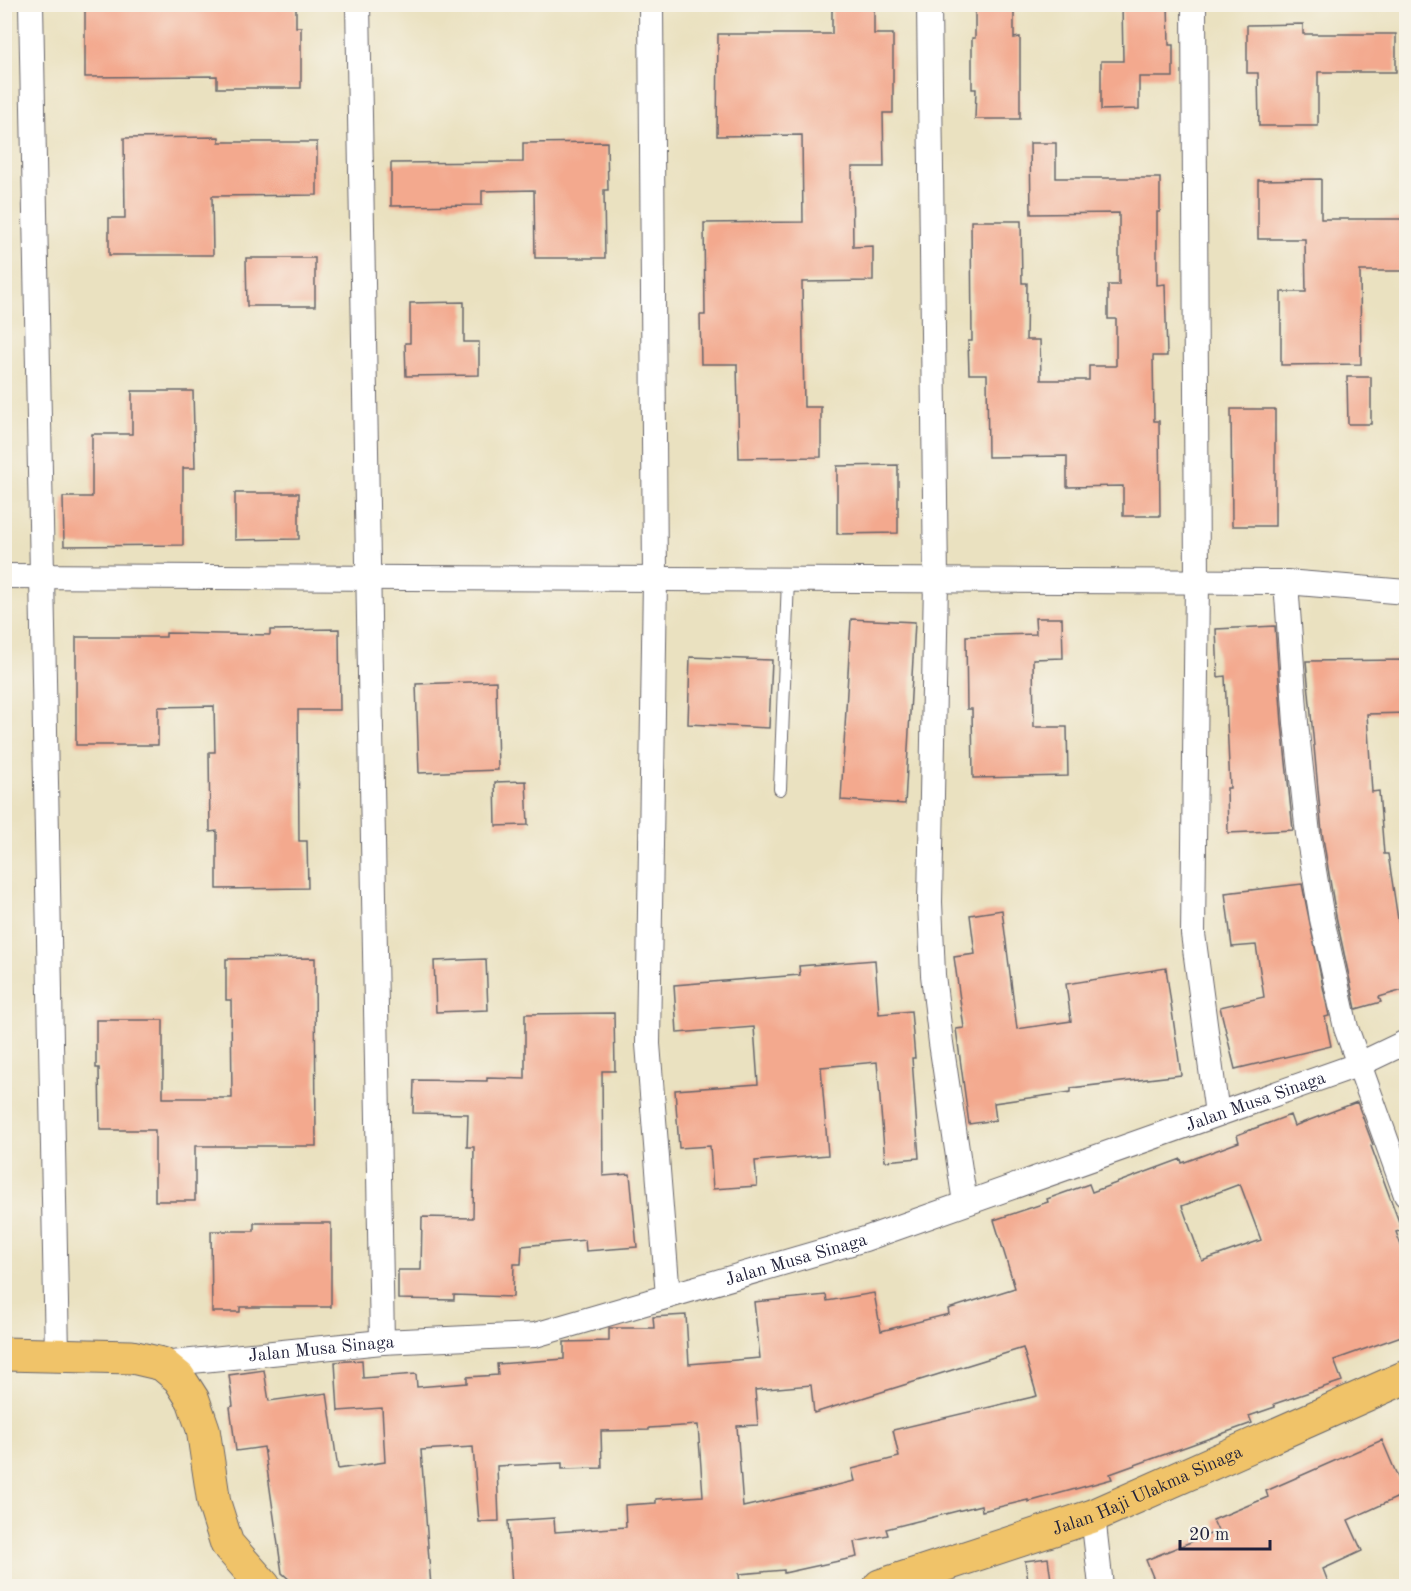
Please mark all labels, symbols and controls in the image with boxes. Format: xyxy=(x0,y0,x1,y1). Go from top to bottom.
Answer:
street label: Jalan Musa Sinaga xyxy=(1183,1069,1328,1135)
street label: Jalan Musa Sinaga xyxy=(723,1231,869,1289)
street label: Jalan Musa Sinaga xyxy=(247,1333,395,1365)
street label: Jalan Haji Ulakma Sinaga xyxy=(1050,1443,1245,1539)
scale bar xyxy=(1180,1513,1270,1551)
text: 20 m xyxy=(1189,1526,1229,1544)

